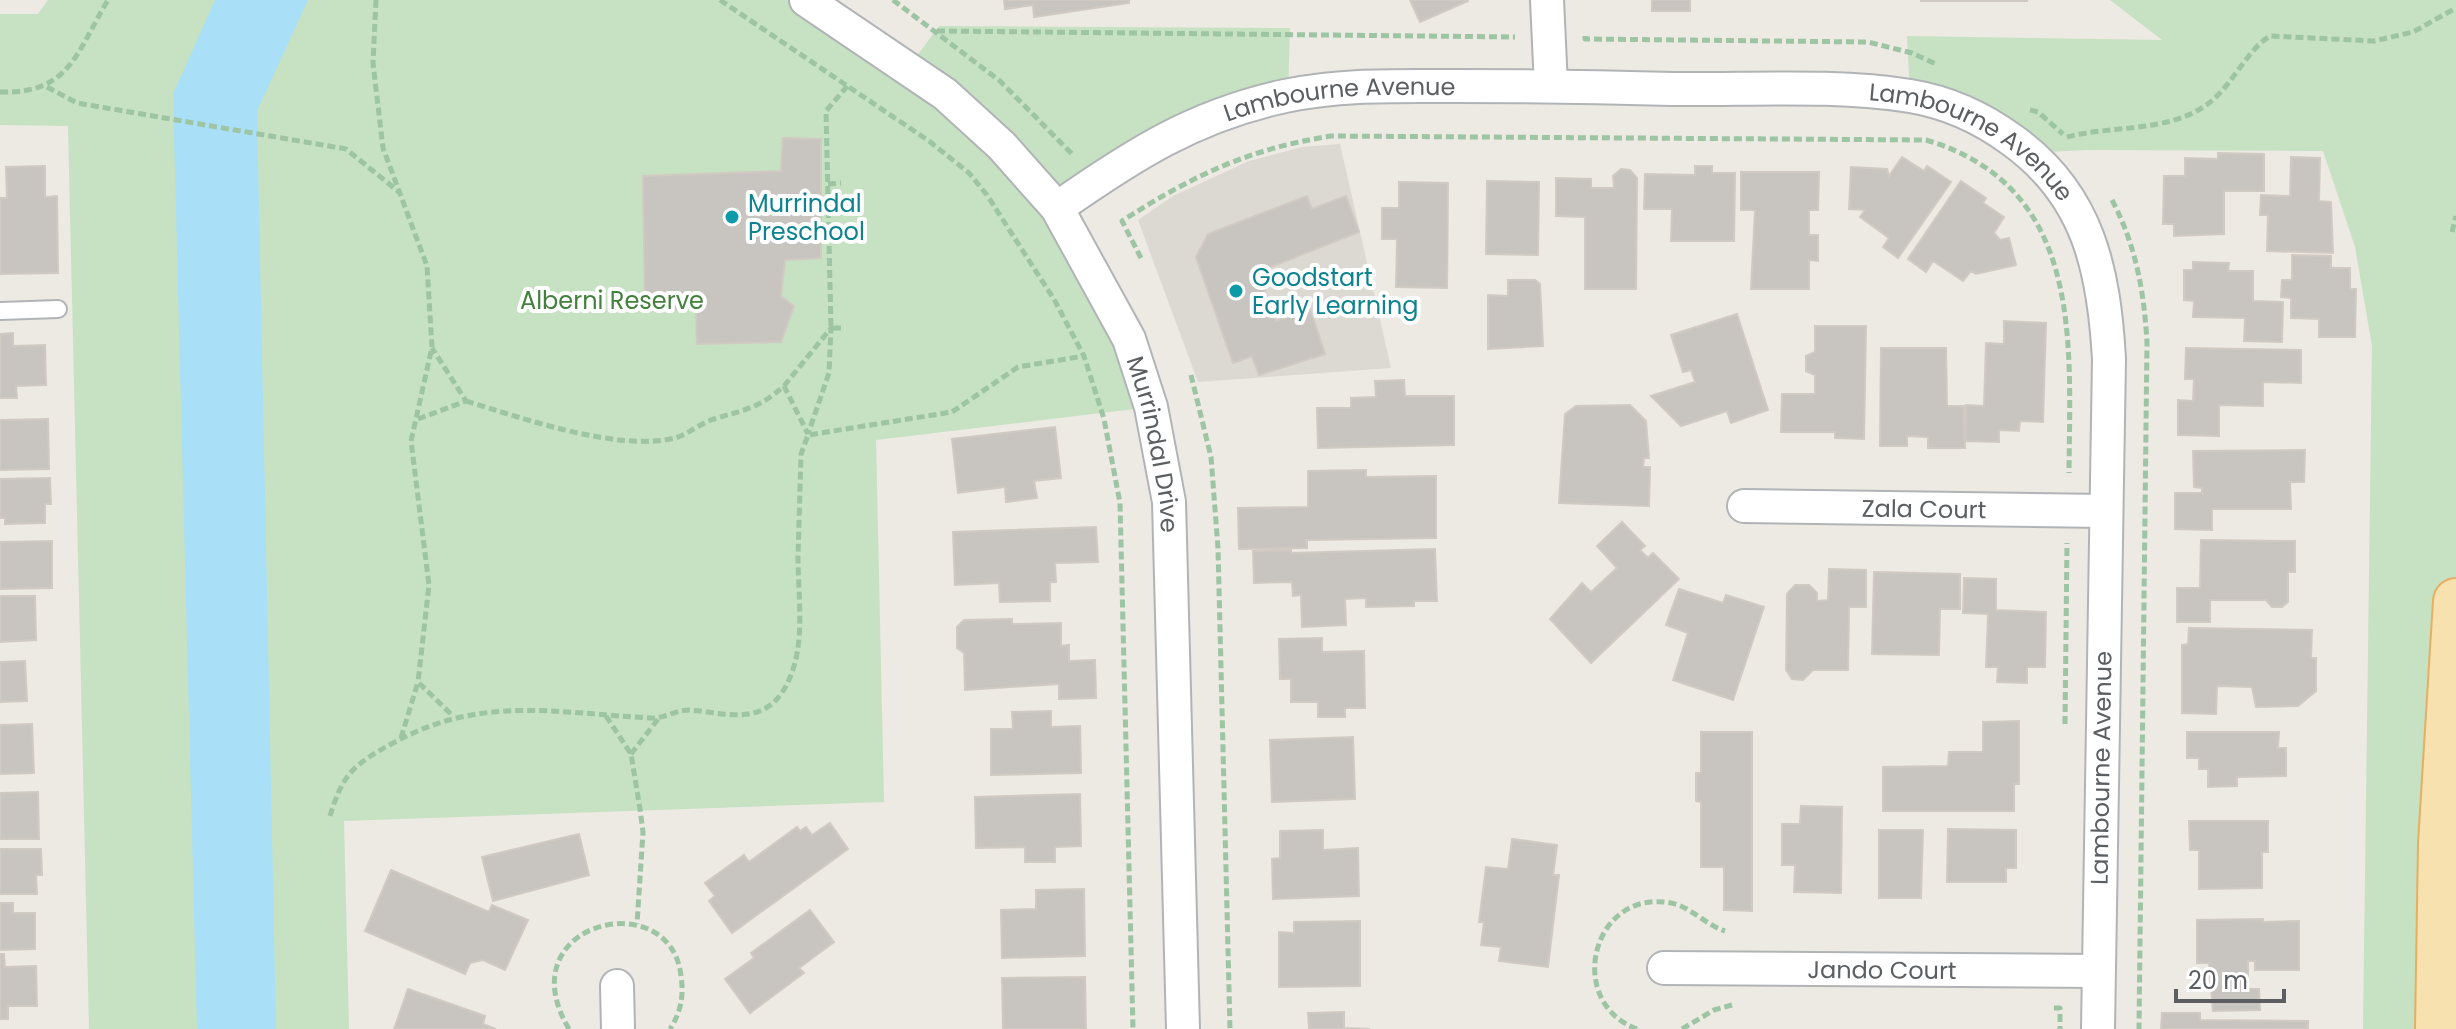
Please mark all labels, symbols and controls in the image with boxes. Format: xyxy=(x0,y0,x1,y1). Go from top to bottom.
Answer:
street label: Lambourne Avenue xyxy=(1219,69,1455,129)
street label: Lambourne Avenue xyxy=(1868,75,2082,207)
place label: Murrindal Preschool xyxy=(748,187,865,248)
marker: Murrindal Preschool xyxy=(723,208,741,226)
place label: Goodstart Early Learning xyxy=(1252,261,1419,322)
marker: Goodstart Early Learning xyxy=(1227,282,1245,300)
park label: Alberni Reserve xyxy=(520,284,704,317)
street label: Murrindal Drive xyxy=(1119,352,1186,533)
street label: Zala Court xyxy=(1861,491,1987,526)
street label: Lambourne Avenue xyxy=(2082,651,2120,885)
street label: Jando Court xyxy=(1807,952,1957,987)
scale bar xyxy=(2176,953,2284,1003)
text: 20 m xyxy=(2188,964,2248,997)

